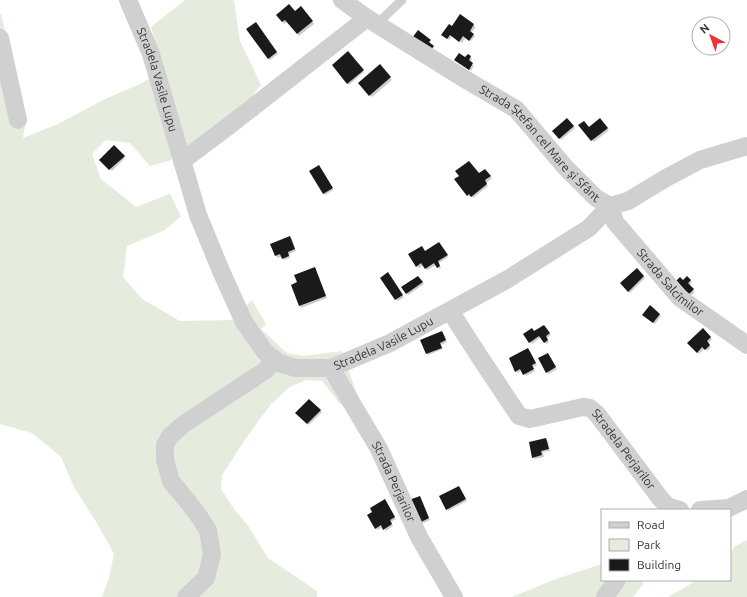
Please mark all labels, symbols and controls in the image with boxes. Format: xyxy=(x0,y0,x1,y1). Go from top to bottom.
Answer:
north arrow xyxy=(691,16,731,56)
text: N xyxy=(697,21,711,36)
street label: Stradela Vasile Lupu xyxy=(135,25,180,133)
street label: Strada Ștefan cel Mare și Sfânt xyxy=(477,82,602,205)
street label: Strada Salcîmilor xyxy=(635,246,707,319)
street label: Stradela Vasile Lupu xyxy=(332,314,435,372)
street label: Stradela Perjarilor xyxy=(590,406,659,492)
street label: Strada Perjarilor xyxy=(370,439,418,524)
legend xyxy=(601,509,731,581)
text: Road xyxy=(637,518,665,531)
text: Park xyxy=(637,538,661,551)
text: Building xyxy=(637,558,681,571)

